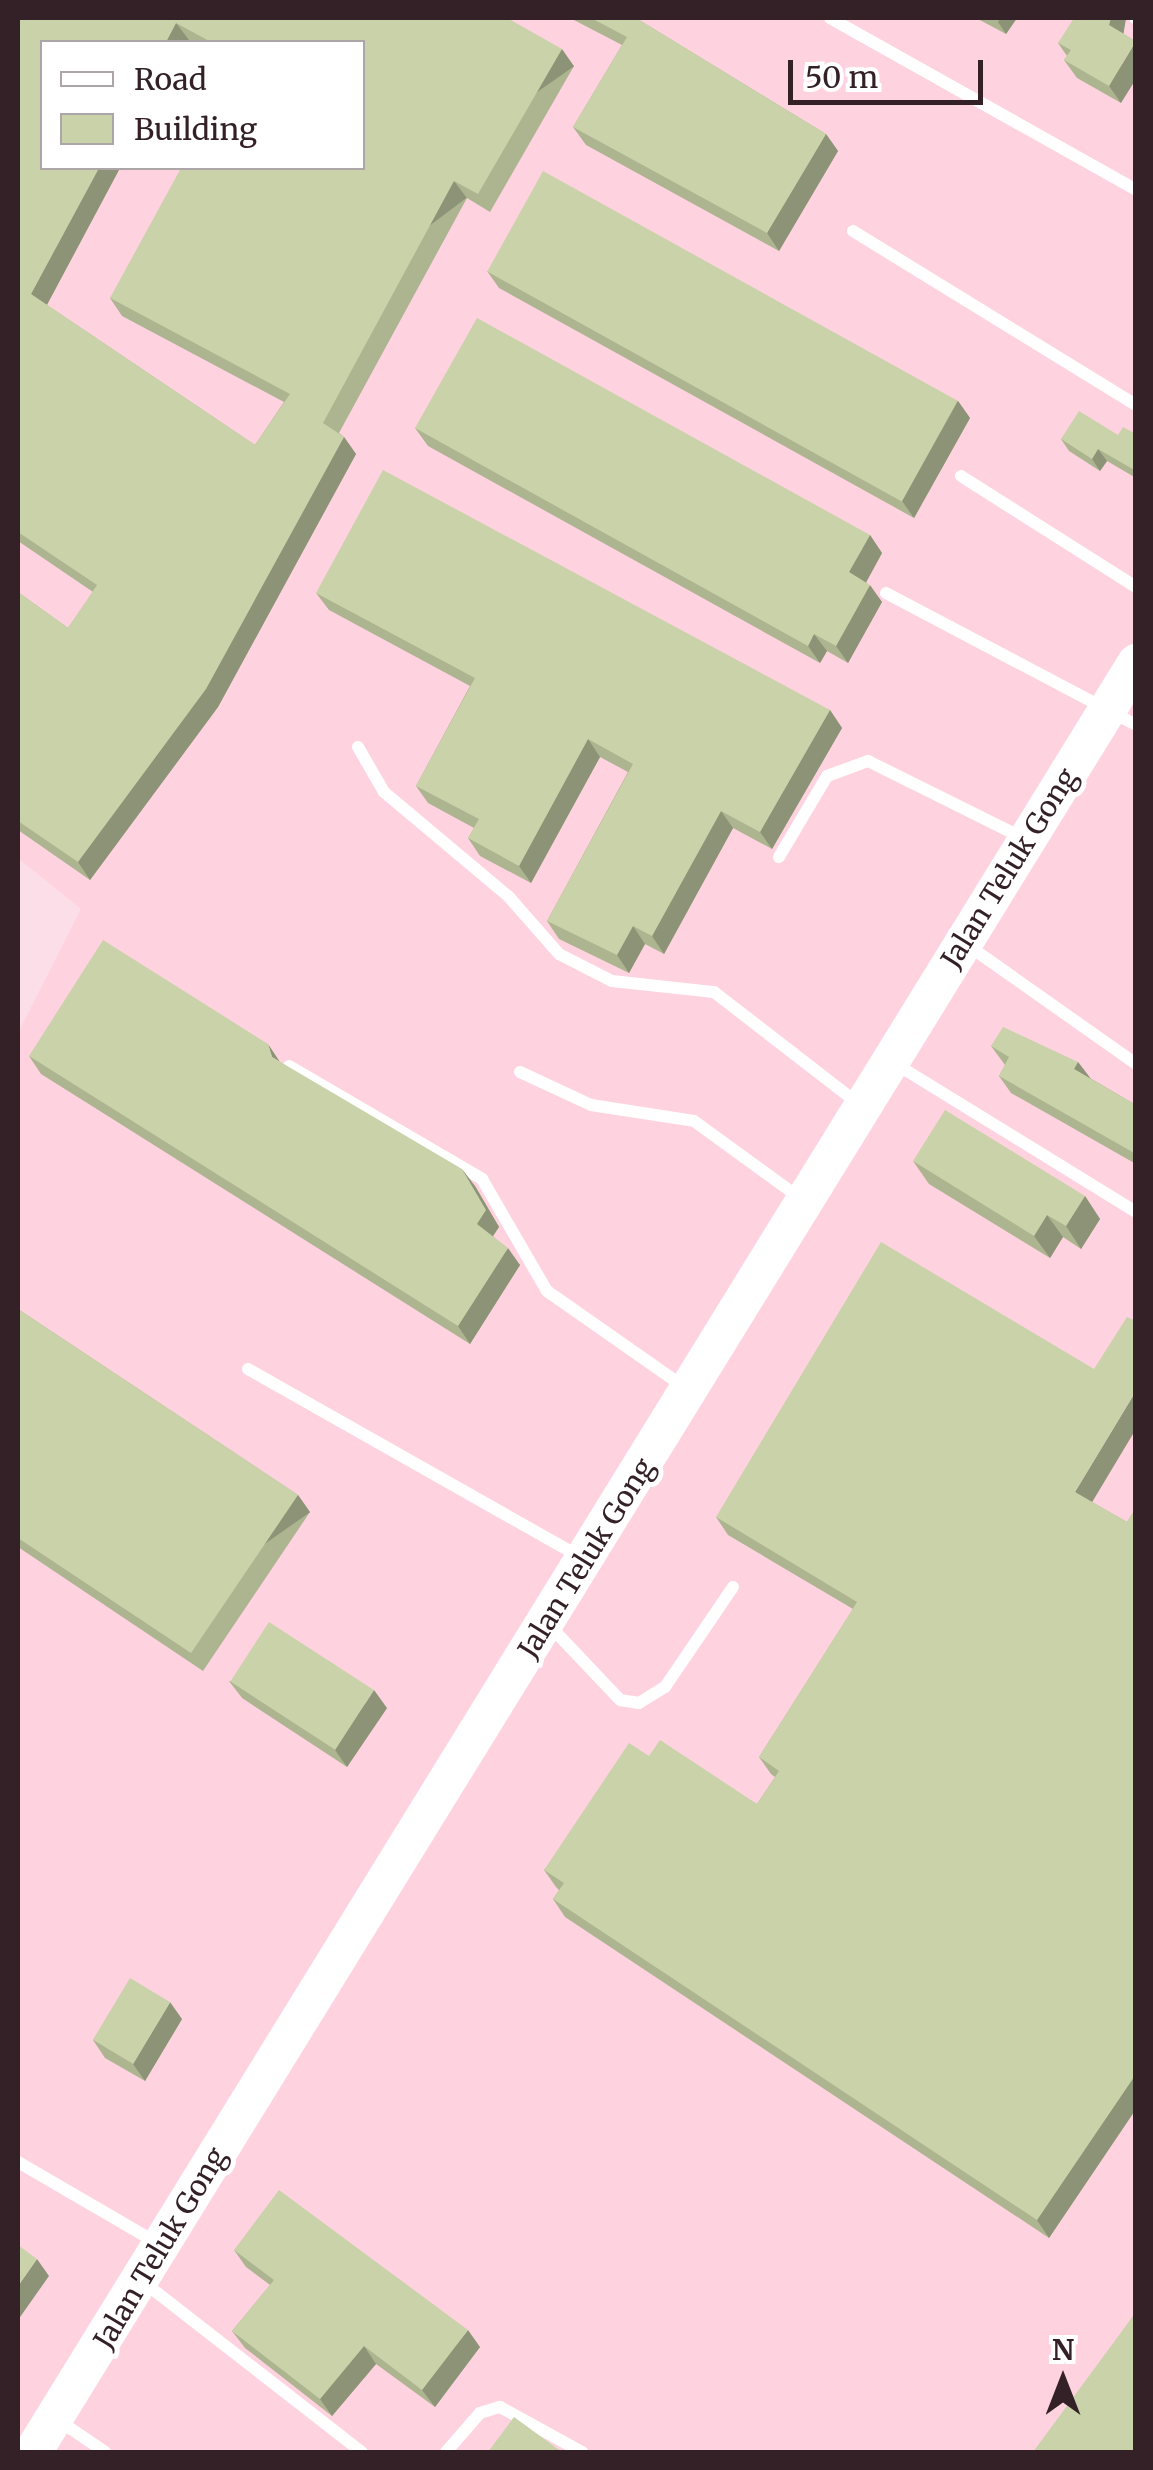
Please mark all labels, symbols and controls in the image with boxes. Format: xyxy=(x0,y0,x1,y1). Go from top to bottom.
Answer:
legend xyxy=(40,40,365,170)
scale bar xyxy=(793,40,988,102)
text: 50 m xyxy=(805,58,878,96)
text: Road xyxy=(134,60,207,98)
text: Building xyxy=(134,110,257,148)
street label: Jalan Teluk Gong xyxy=(934,762,1084,974)
street label: Jalan Teluk Gong xyxy=(511,1452,661,1664)
street label: Jalan Teluk Gong xyxy=(87,2141,233,2355)
north arrow xyxy=(1013,2330,1113,2430)
text: N xyxy=(1052,2332,1074,2368)

